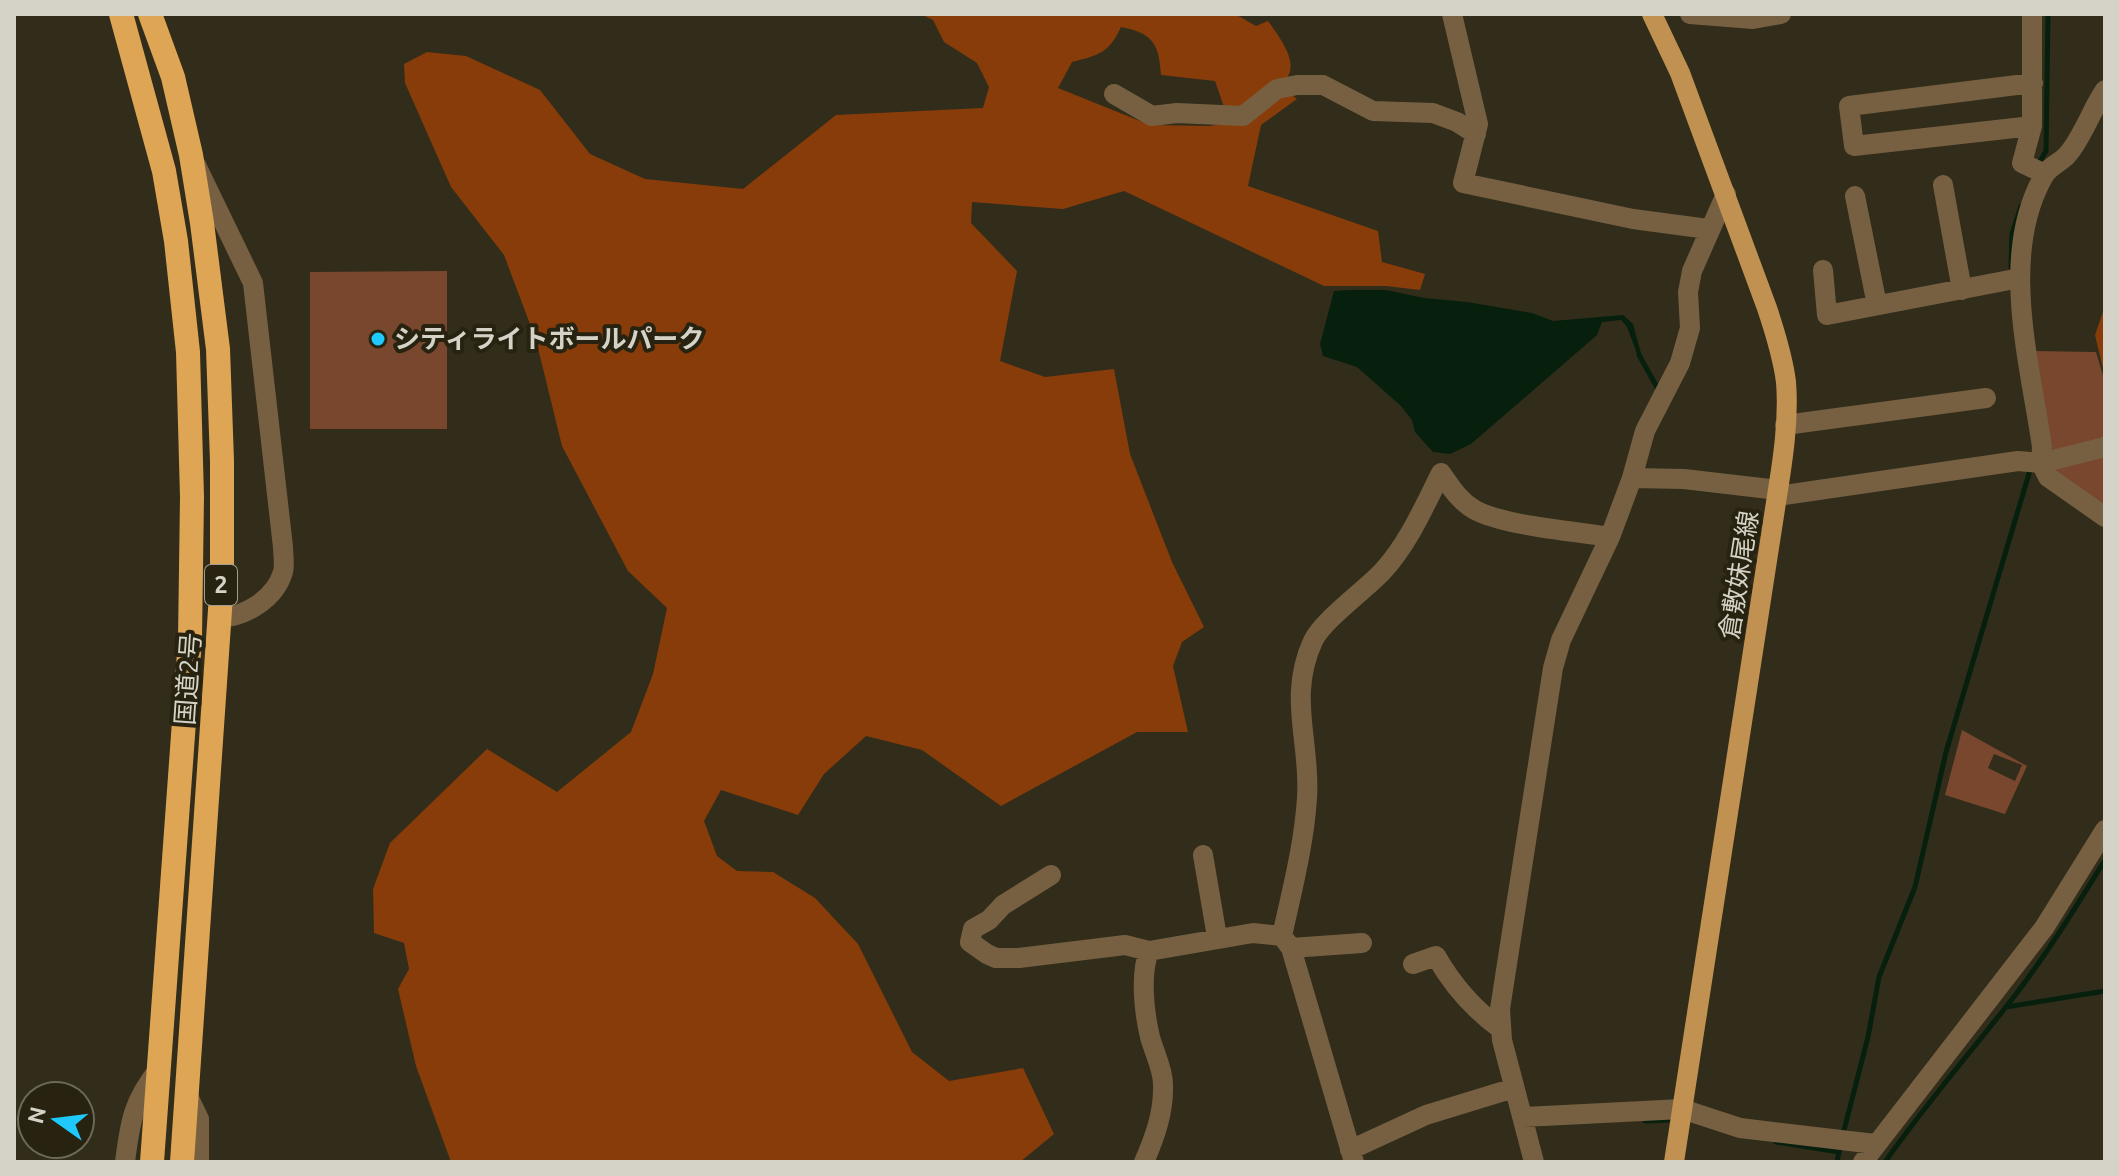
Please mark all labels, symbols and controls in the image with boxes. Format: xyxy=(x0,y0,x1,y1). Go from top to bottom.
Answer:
place label: シティライトボールパーク xyxy=(394,324,704,353)
marker: シティライトボールパーク xyxy=(369,330,387,348)
street label: 倉敷妹尾線 xyxy=(1714,508,1763,641)
road number: 2 xyxy=(205,565,237,605)
street label: 国道2号 xyxy=(170,632,205,726)
north arrow xyxy=(16,1080,96,1160)
text: N xyxy=(22,1104,50,1126)

